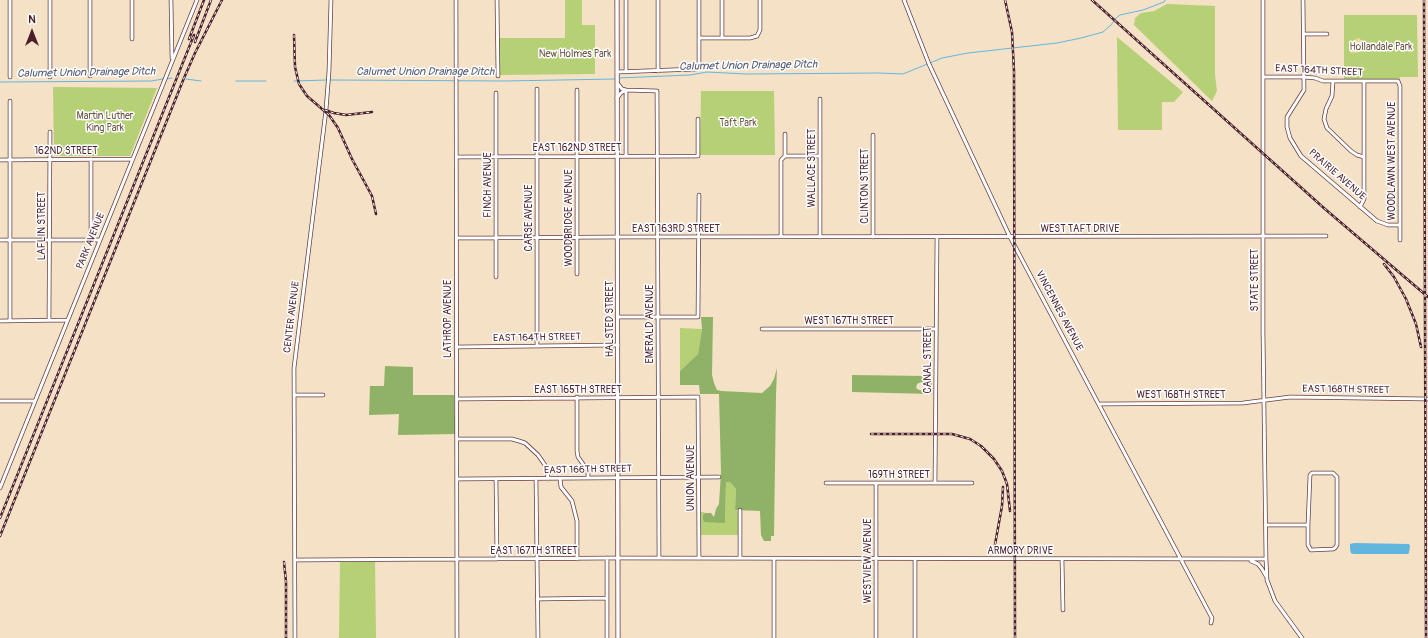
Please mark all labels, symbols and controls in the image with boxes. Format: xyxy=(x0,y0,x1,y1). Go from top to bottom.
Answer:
north arrow xyxy=(12,12,52,52)
text: N xyxy=(28,13,36,26)
park label: Hollandale Park xyxy=(1349,41,1413,53)
park label: New Holmes Park xyxy=(539,48,611,60)
water label: Calumet Union Drainage Ditch xyxy=(679,58,817,74)
street label: EAST 164TH STREET xyxy=(1275,63,1363,79)
water label: Calumet Union Drainage Ditch xyxy=(17,65,155,81)
water label: Calumet Union Drainage Ditch xyxy=(356,65,494,79)
street label: WOODLAWN WEST AVENUE xyxy=(1386,102,1398,220)
park label: Martin Luther King Park xyxy=(77,110,133,134)
park label: Taft Park xyxy=(719,117,757,129)
street label: WALLACE STREET xyxy=(806,129,818,207)
street label: EAST 162ND STREET xyxy=(533,142,621,154)
street label: 162ND STREET xyxy=(34,145,98,157)
street label: PRAIRIE AVENUE xyxy=(1306,147,1368,203)
street label: CLINTON STREET xyxy=(859,148,871,224)
street label: FINCH AVENUE xyxy=(482,152,494,218)
street label: WOODBRIDGE AVENUE xyxy=(563,169,575,267)
street label: CARSE AVENUE xyxy=(523,185,535,251)
street label: LAFLIN STREET xyxy=(36,192,48,260)
street label: PARK AVENUE xyxy=(74,211,108,271)
street label: EAST 163RD STREET xyxy=(632,223,720,235)
street label: WEST TAFT DRIVE xyxy=(1041,223,1119,235)
street label: STATE STREET xyxy=(1249,249,1261,311)
street label: VINCENNES AVENUE xyxy=(1033,269,1085,353)
street label: CENTER AVENUE xyxy=(282,280,302,354)
street label: LATHROP AVENUE xyxy=(442,280,454,358)
street label: HALSTED STREET xyxy=(604,281,616,357)
street label: EMERALD AVENUE xyxy=(644,284,656,364)
street label: WEST 167TH STREET xyxy=(804,315,894,327)
street label: CANAL STREET xyxy=(922,327,934,393)
street label: EAST 164TH STREET xyxy=(493,331,581,345)
street label: EAST 168TH STREET xyxy=(1302,383,1390,397)
street label: EAST 165TH STREET xyxy=(534,384,622,396)
street label: WEST 168TH STREET xyxy=(1136,389,1226,401)
street label: UNION AVENUE xyxy=(685,445,697,511)
street label: EAST 166TH STREET xyxy=(544,463,632,477)
street label: 169TH STREET xyxy=(868,469,930,481)
street label: WESTVIEW AVENUE xyxy=(862,519,874,603)
street label: EAST 167TH STREET xyxy=(490,545,578,557)
street label: ARMORY DRIVE xyxy=(987,545,1053,557)

